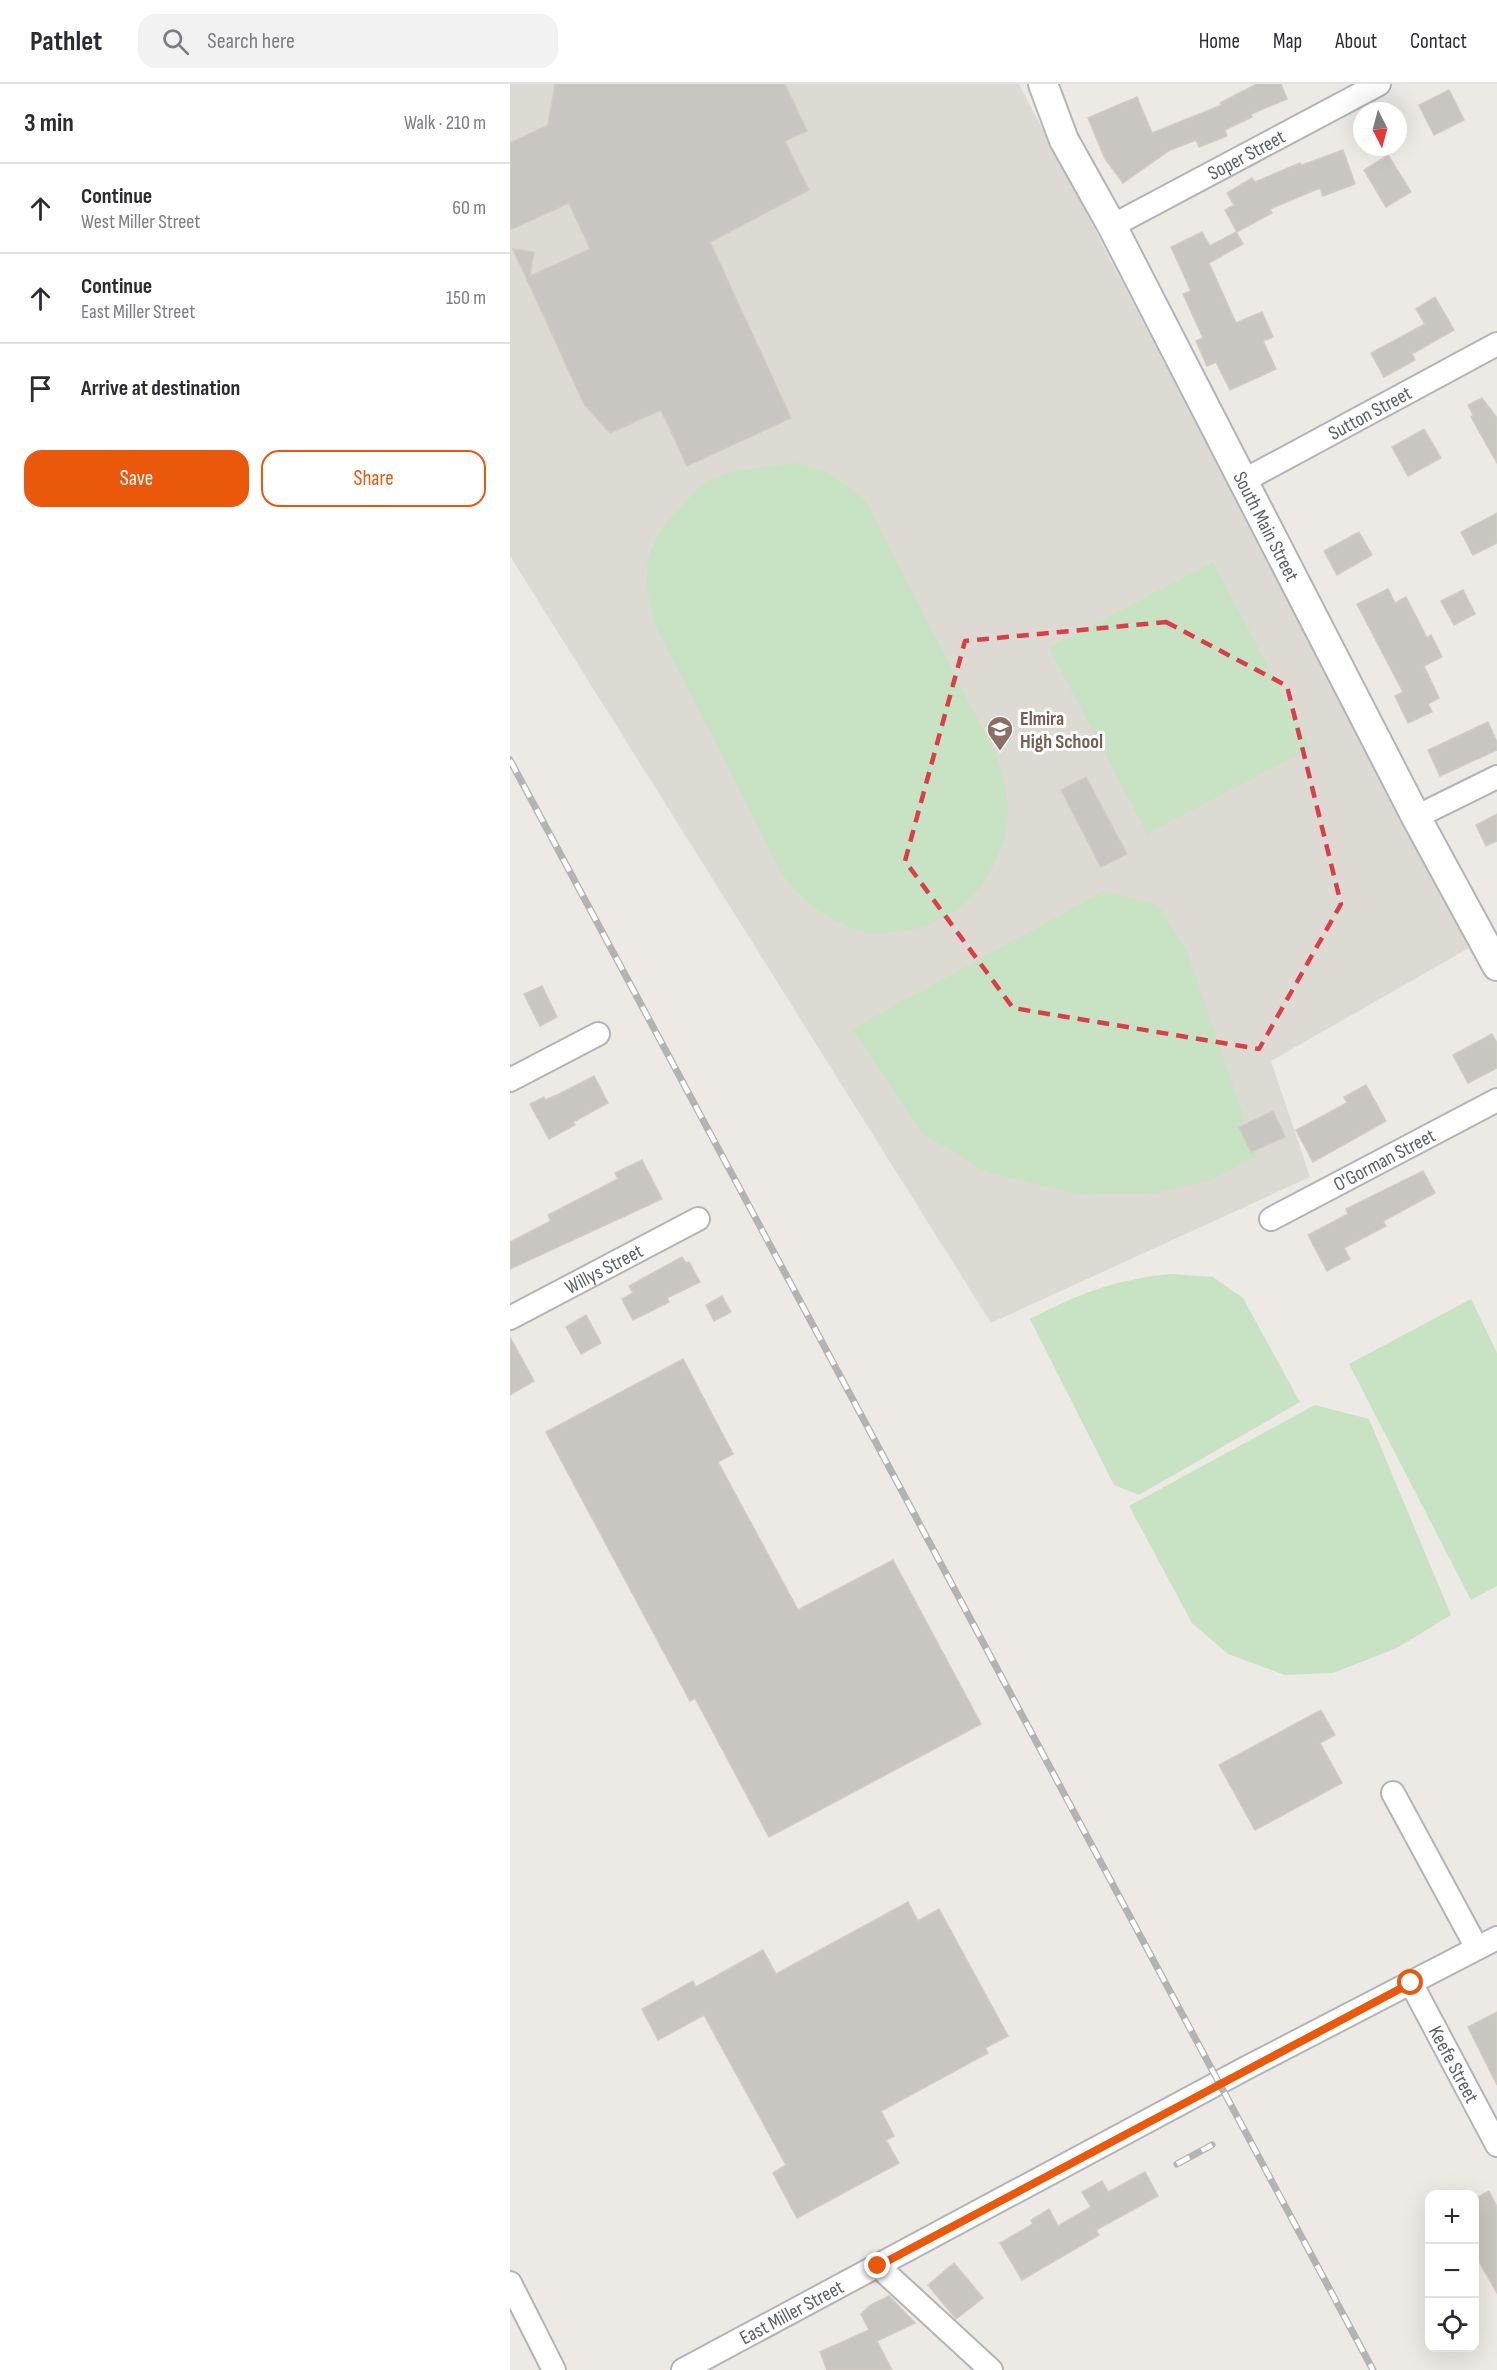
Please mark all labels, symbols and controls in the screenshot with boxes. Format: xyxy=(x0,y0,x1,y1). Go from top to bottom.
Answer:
search box xyxy=(138,14,558,68)
text: Pathlet xyxy=(30,25,102,58)
icon: search xyxy=(159,25,192,58)
text: Search here xyxy=(207,28,295,55)
text: Home xyxy=(1199,29,1240,54)
text: Map xyxy=(1273,29,1302,54)
text: About xyxy=(1335,29,1377,54)
text: Contact xyxy=(1410,29,1467,54)
north arrow xyxy=(1353,102,1407,156)
text: 3 min xyxy=(24,108,74,139)
text: Walk · 210 m xyxy=(404,111,486,135)
street label: Soper Street xyxy=(1204,125,1290,186)
text: Continue xyxy=(81,183,152,210)
icon: ahead xyxy=(24,192,57,225)
text: 60 m xyxy=(452,196,486,220)
text: West Miller Street xyxy=(81,210,200,234)
text: Continue xyxy=(81,273,152,300)
icon: ahead xyxy=(24,282,57,315)
text: 150 m xyxy=(446,286,486,310)
text: East Miller Street xyxy=(81,300,195,324)
icon: arrive xyxy=(24,372,57,405)
text: Arrive at destination xyxy=(81,375,240,402)
street label: Sutton Street xyxy=(1324,381,1416,446)
button: Save xyxy=(24,450,249,507)
button: Share xyxy=(261,450,486,507)
street label: South Main Street xyxy=(1227,468,1304,586)
place label: Elmira High School xyxy=(1020,707,1103,754)
school or university icon: Elmira High School xyxy=(985,714,1015,752)
street label: O'Gorman Street xyxy=(1330,1124,1440,1197)
street label: Willys Street xyxy=(561,1239,647,1300)
route start xyxy=(1397,1969,1423,1995)
street label: Keefe Street xyxy=(1423,2022,1483,2107)
map controls xyxy=(1425,2190,1479,2352)
button: + xyxy=(1425,2190,1479,2244)
button: − xyxy=(1425,2244,1479,2298)
route end xyxy=(864,2252,890,2278)
street label: East Miller Street xyxy=(736,2275,848,2350)
button: locate xyxy=(1425,2298,1479,2352)

